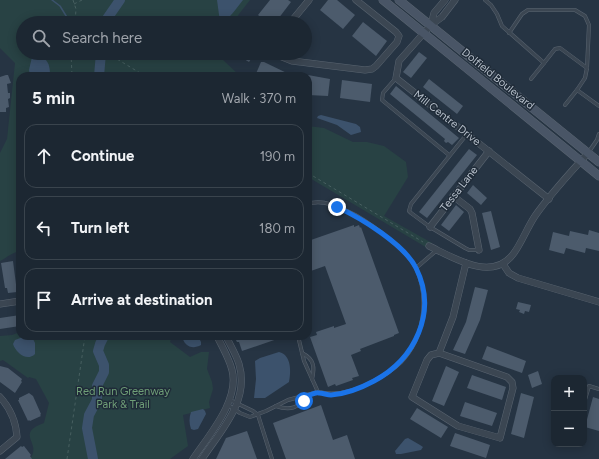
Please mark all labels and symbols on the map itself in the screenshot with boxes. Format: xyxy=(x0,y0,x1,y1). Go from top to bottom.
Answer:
street label: Dolfield Boulevard xyxy=(459,46,537,112)
street label: Mill Centre Drive xyxy=(411,88,483,148)
street label: Tessa Lane xyxy=(437,164,481,214)
route end xyxy=(328,198,346,216)
park label: Red Run Greenway Park & Trail xyxy=(76,385,170,411)
route start xyxy=(295,392,313,410)

